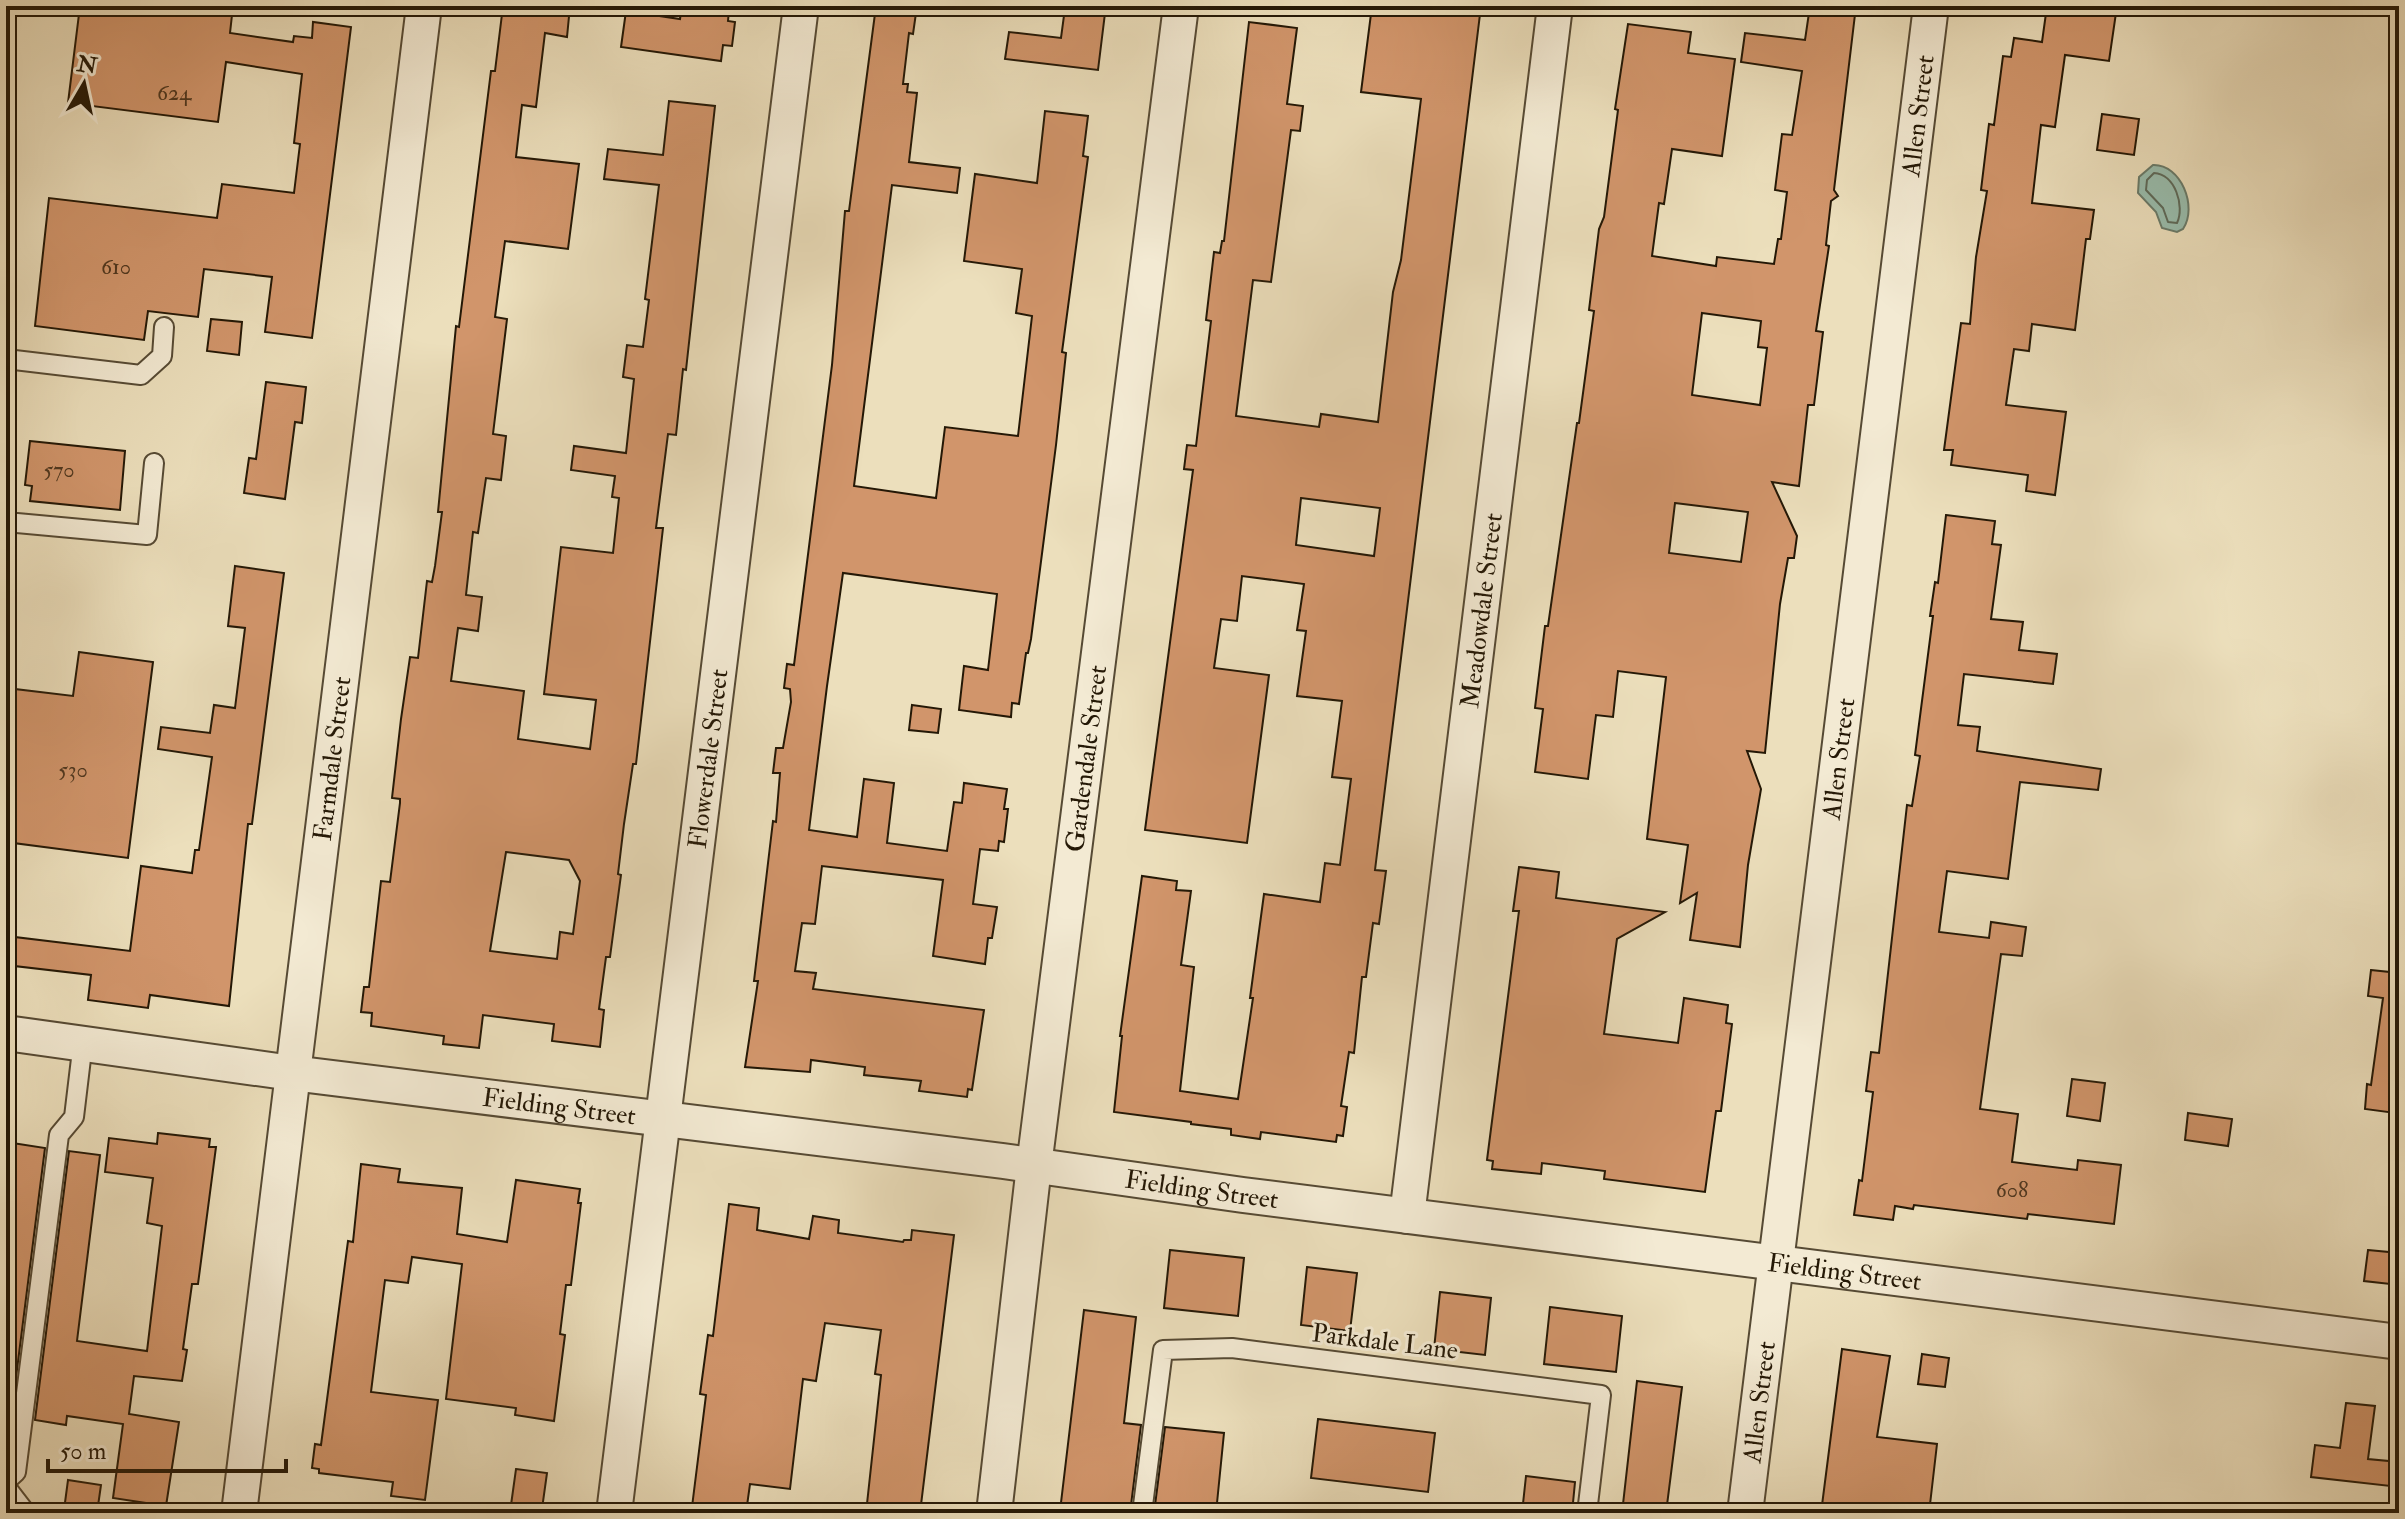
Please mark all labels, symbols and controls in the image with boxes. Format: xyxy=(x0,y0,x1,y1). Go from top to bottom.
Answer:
north arrow xyxy=(44,44,124,124)
text: N xyxy=(74,50,99,81)
street label: Allen Street xyxy=(1895,53,1942,179)
house number: 624 xyxy=(157,79,192,107)
house number: 610 xyxy=(101,253,131,281)
house number: 570 xyxy=(44,456,74,484)
street label: Meadowdale Street xyxy=(1454,511,1510,710)
street label: Gardendale Street xyxy=(1059,663,1114,854)
street label: Flowerdale Street xyxy=(682,667,736,851)
street label: Farmdale Street xyxy=(307,675,359,843)
street label: Allen Street xyxy=(1816,696,1862,822)
house number: 530 xyxy=(58,756,88,784)
street label: Fielding Street xyxy=(480,1082,638,1132)
street label: Fielding Street xyxy=(1123,1163,1280,1216)
house number: 608 xyxy=(1996,1176,2028,1204)
street label: Fielding Street xyxy=(1766,1247,1923,1298)
street label: Parkdale Lane xyxy=(1310,1317,1460,1367)
street label: Allen Street xyxy=(1736,1339,1783,1466)
scale bar xyxy=(48,1423,286,1473)
text: 50 m xyxy=(60,1436,107,1467)

